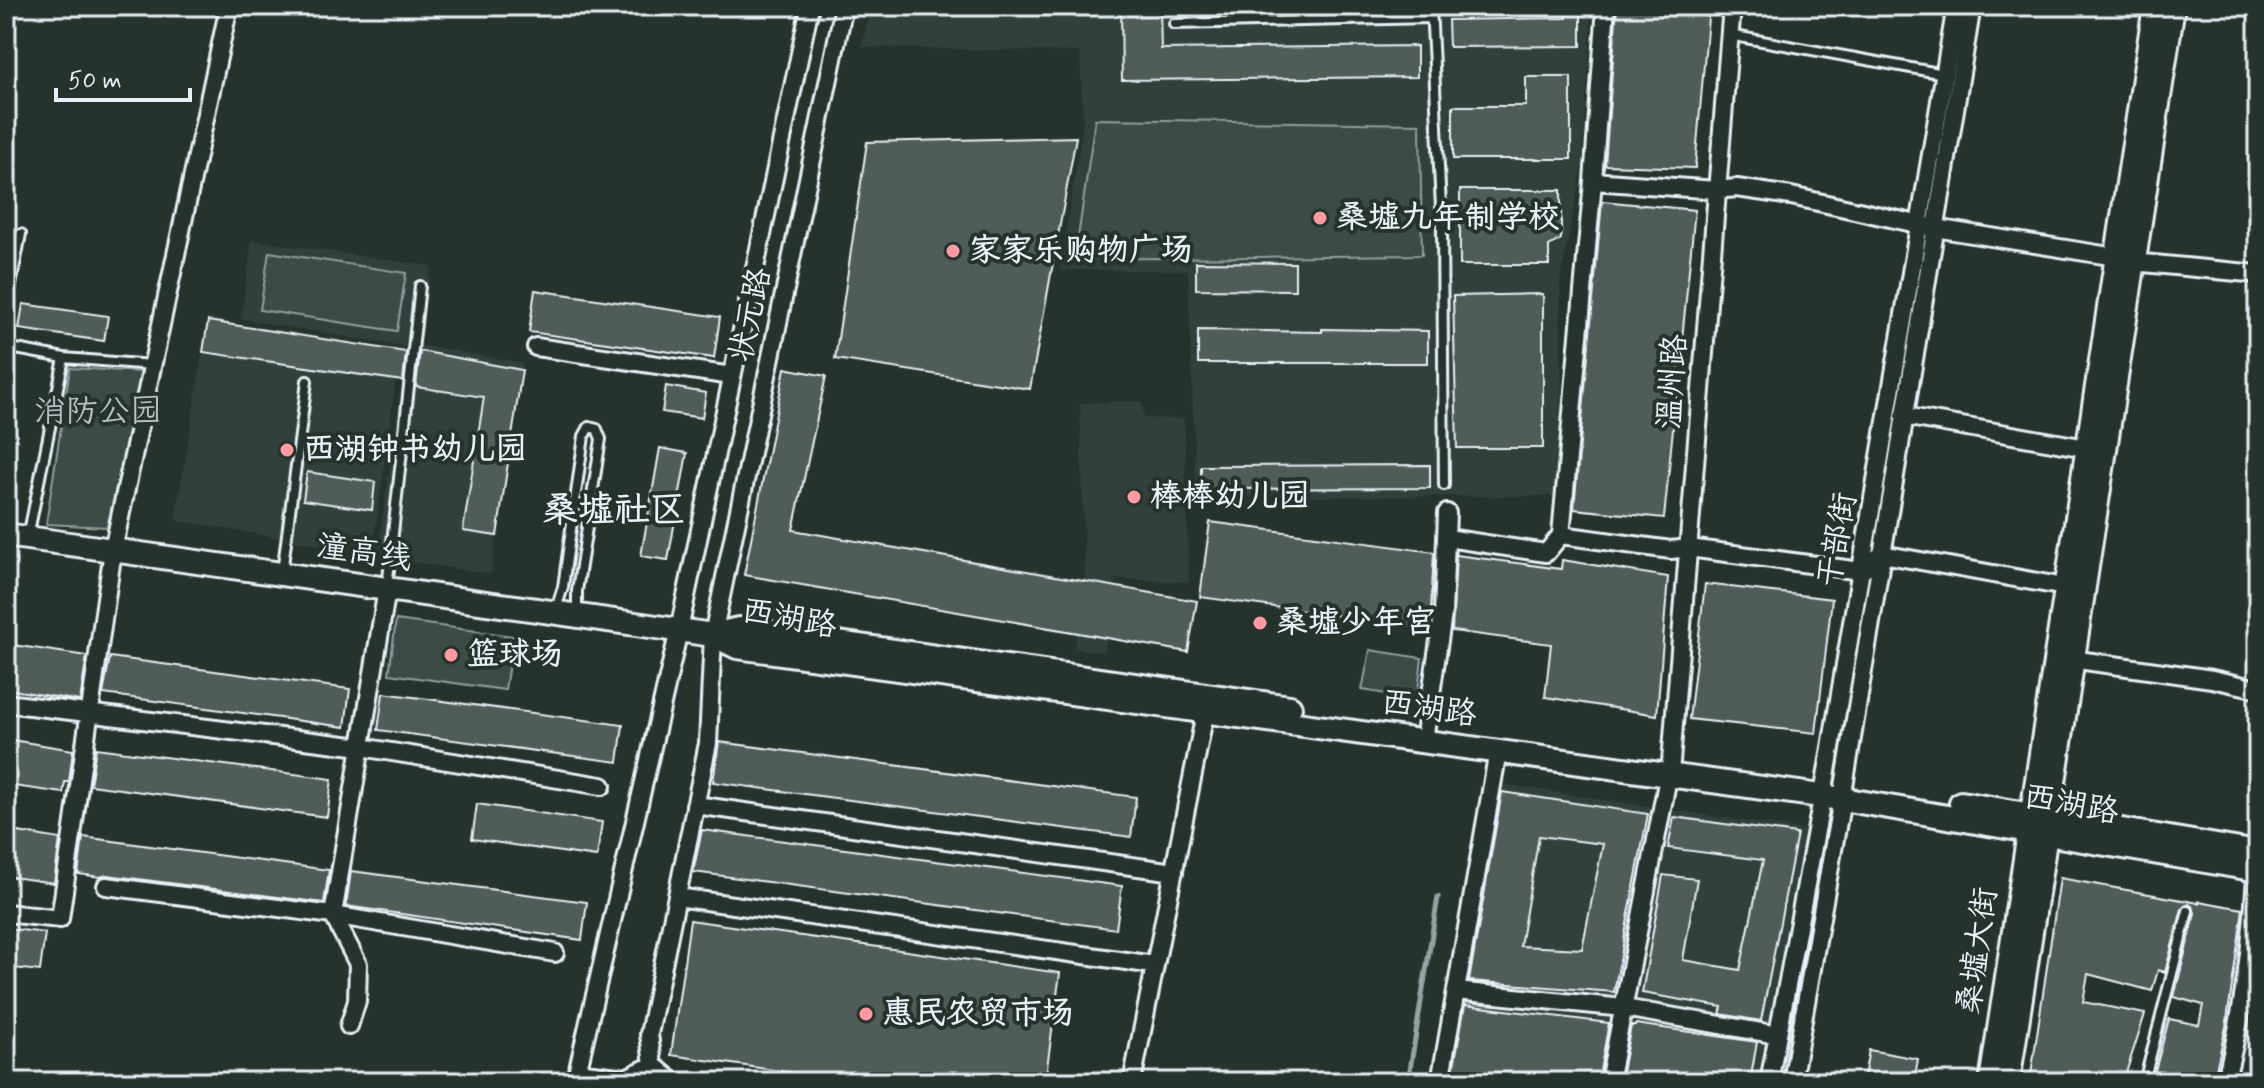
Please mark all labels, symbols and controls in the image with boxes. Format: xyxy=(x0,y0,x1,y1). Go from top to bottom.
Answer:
scale bar xyxy=(56,52,190,102)
text: 50 m xyxy=(68,66,122,97)
place label: 桑墟九年制学校 xyxy=(1336,197,1560,239)
marker: 桑墟九年制学校 xyxy=(1311,209,1329,227)
place label: 家家乐购物广场 xyxy=(969,230,1193,272)
marker: 家家乐购物广场 xyxy=(944,242,962,260)
street label: 状元路 xyxy=(720,264,782,366)
street label: 温州路 xyxy=(1649,333,1697,431)
park label: 消防公园 xyxy=(34,391,162,433)
place label: 西湖钟书幼儿园 xyxy=(303,429,527,471)
marker: 西湖钟书幼儿园 xyxy=(278,441,296,459)
place label: 棒棒幼儿园 xyxy=(1150,476,1310,518)
district label: 桑墟社区 xyxy=(542,488,686,535)
marker: 棒棒幼儿园 xyxy=(1125,488,1143,506)
street label: 干部街 xyxy=(1809,489,1867,591)
street label: 潼高线 xyxy=(314,526,414,580)
street label: 西湖路 xyxy=(738,590,840,648)
place label: 桑墟少年宫 xyxy=(1276,602,1436,644)
marker: 桑墟少年宫 xyxy=(1251,614,1269,632)
place label: 篮球场 xyxy=(467,634,563,676)
marker: 篮球场 xyxy=(442,646,460,664)
street label: 西湖路 xyxy=(1379,682,1479,736)
street label: 西湖路 xyxy=(2020,776,2122,834)
street label: 桑墟大街 xyxy=(1948,885,2008,1017)
place label: 惠民农贸市场 xyxy=(882,993,1074,1035)
marker: 惠民农贸市场 xyxy=(857,1005,875,1023)

